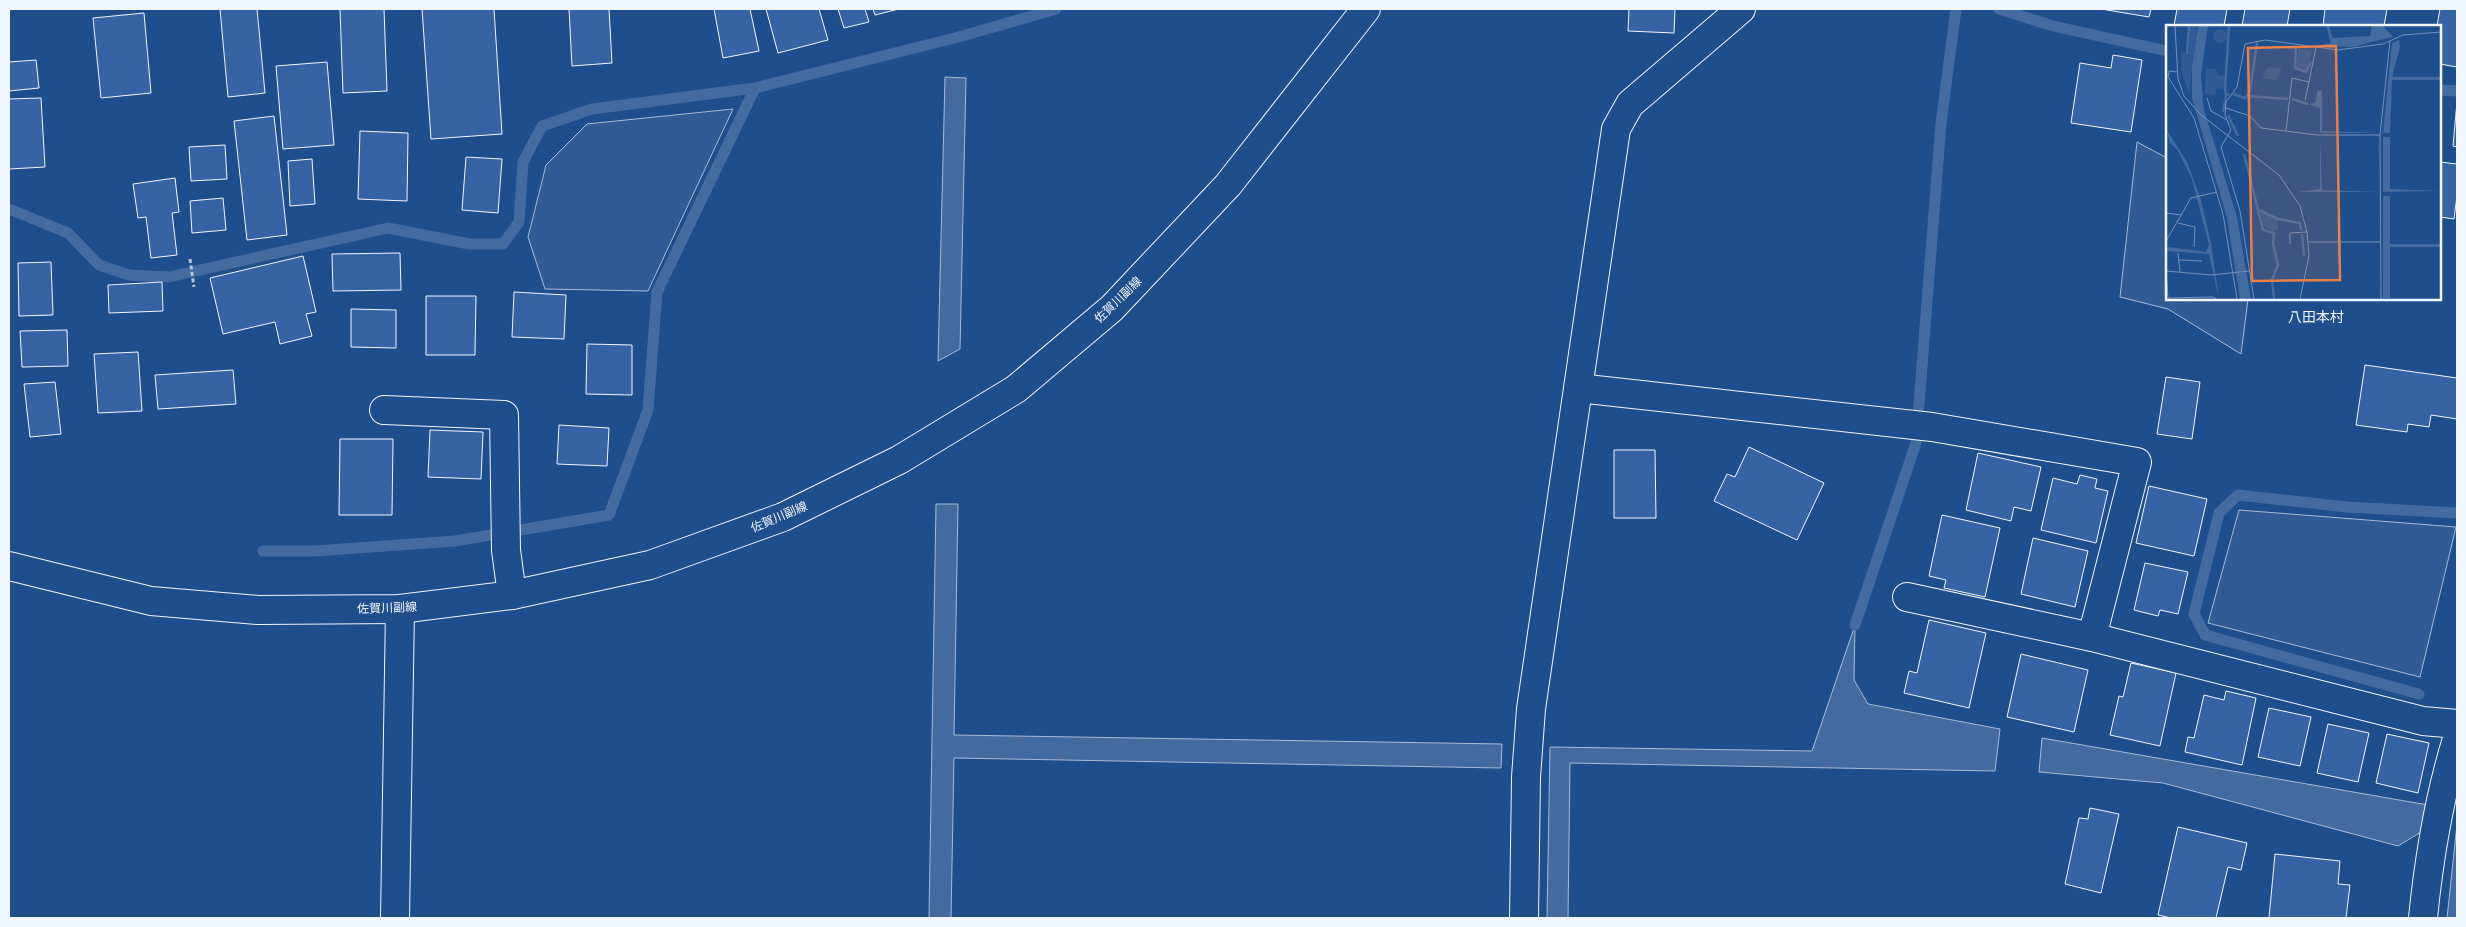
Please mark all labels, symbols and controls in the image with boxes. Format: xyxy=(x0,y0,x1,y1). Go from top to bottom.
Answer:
inset map xyxy=(2166,25,2441,300)
street label: 佐賀川副線 xyxy=(1091,273,1144,326)
district label: 八田本村 xyxy=(2288,308,2344,326)
street label: 佐賀川副線 xyxy=(748,498,809,535)
street label: 佐賀川副線 xyxy=(357,599,417,616)

